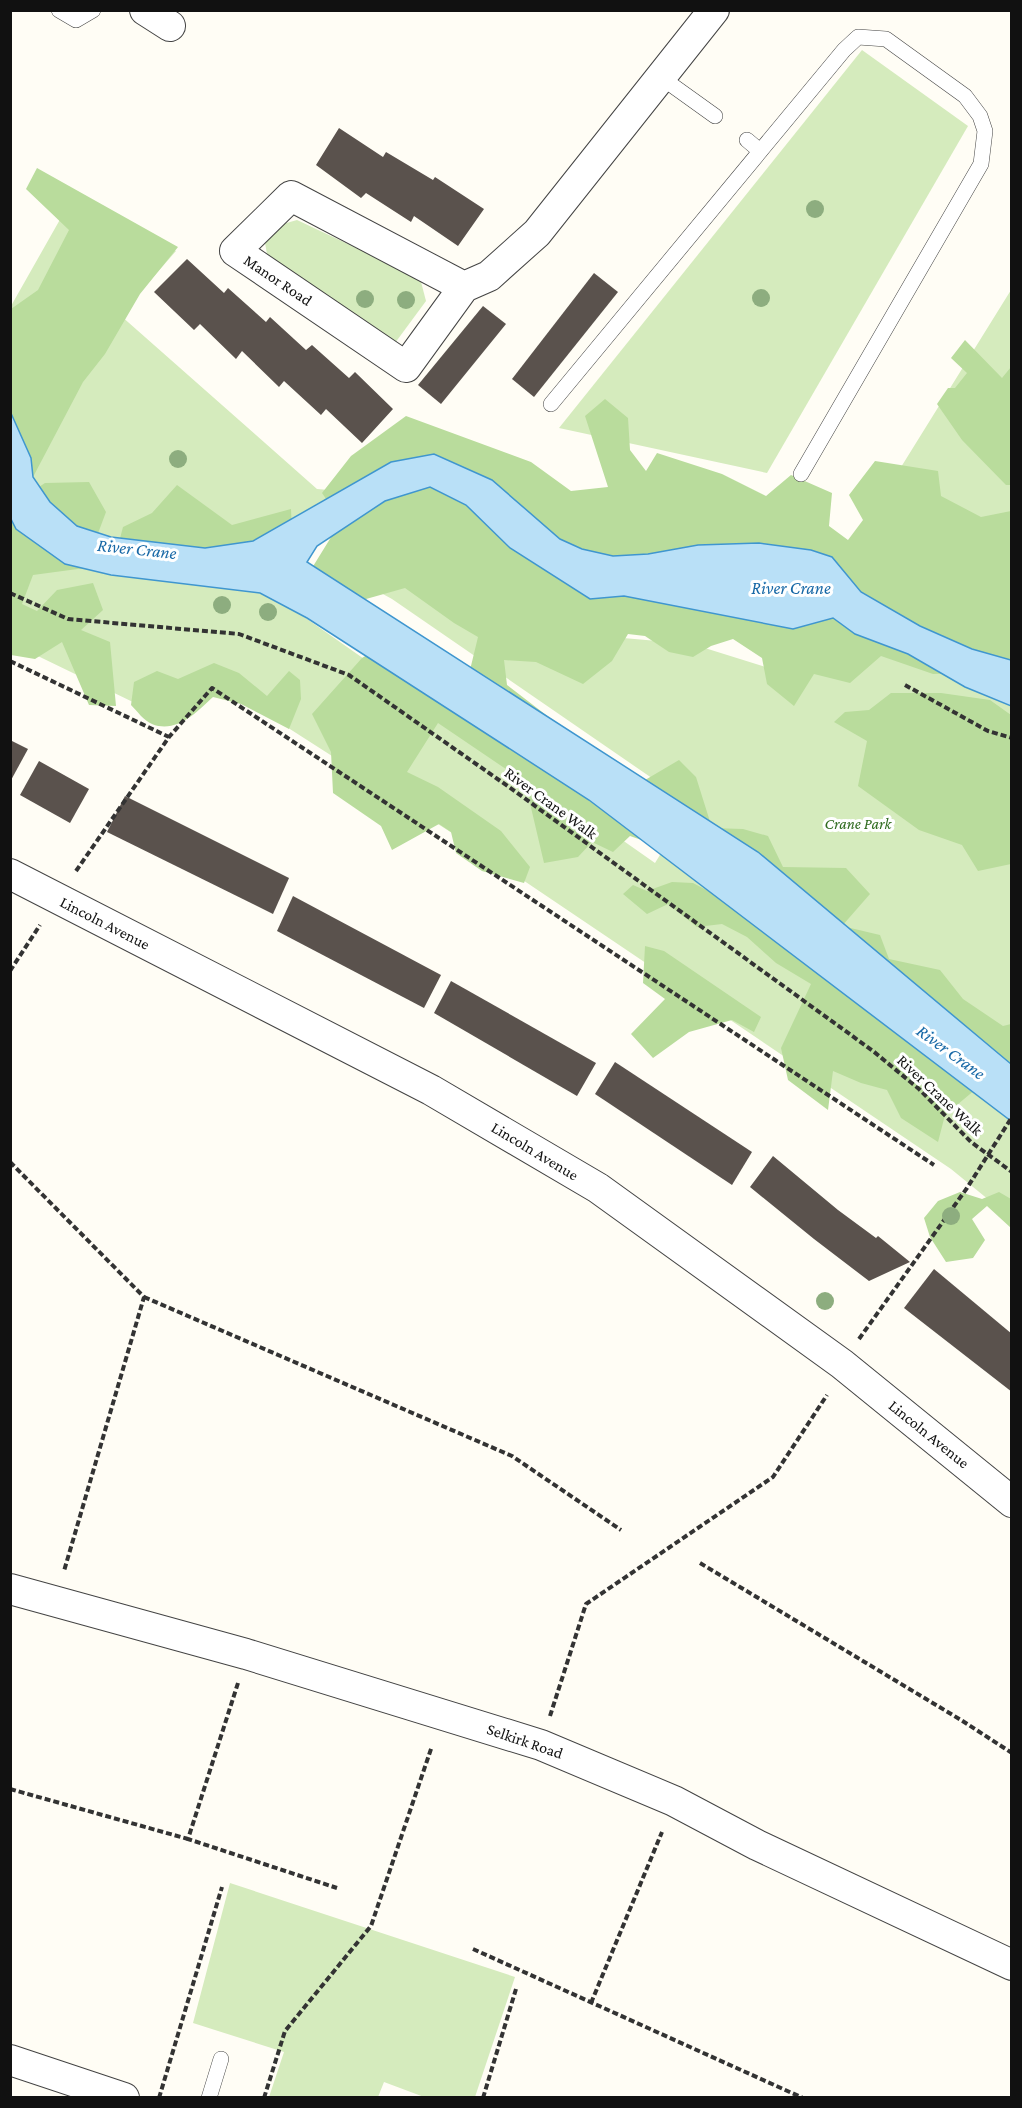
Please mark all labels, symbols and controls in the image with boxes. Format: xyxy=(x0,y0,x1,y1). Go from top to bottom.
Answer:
street label: Manor Road xyxy=(241,251,316,309)
water label: River Crane xyxy=(96,535,178,563)
water label: River Crane xyxy=(751,578,831,598)
street label: River Crane Walk xyxy=(501,764,601,842)
park label: Crane Park xyxy=(824,815,893,832)
street label: Lincoln Avenue xyxy=(57,893,153,953)
water label: River Crane xyxy=(913,1021,989,1084)
street label: River Crane Walk xyxy=(894,1051,986,1139)
street label: Lincoln Avenue xyxy=(489,1118,581,1184)
street label: Lincoln Avenue xyxy=(885,1396,973,1472)
street label: Selkirk Road xyxy=(485,1720,566,1762)

